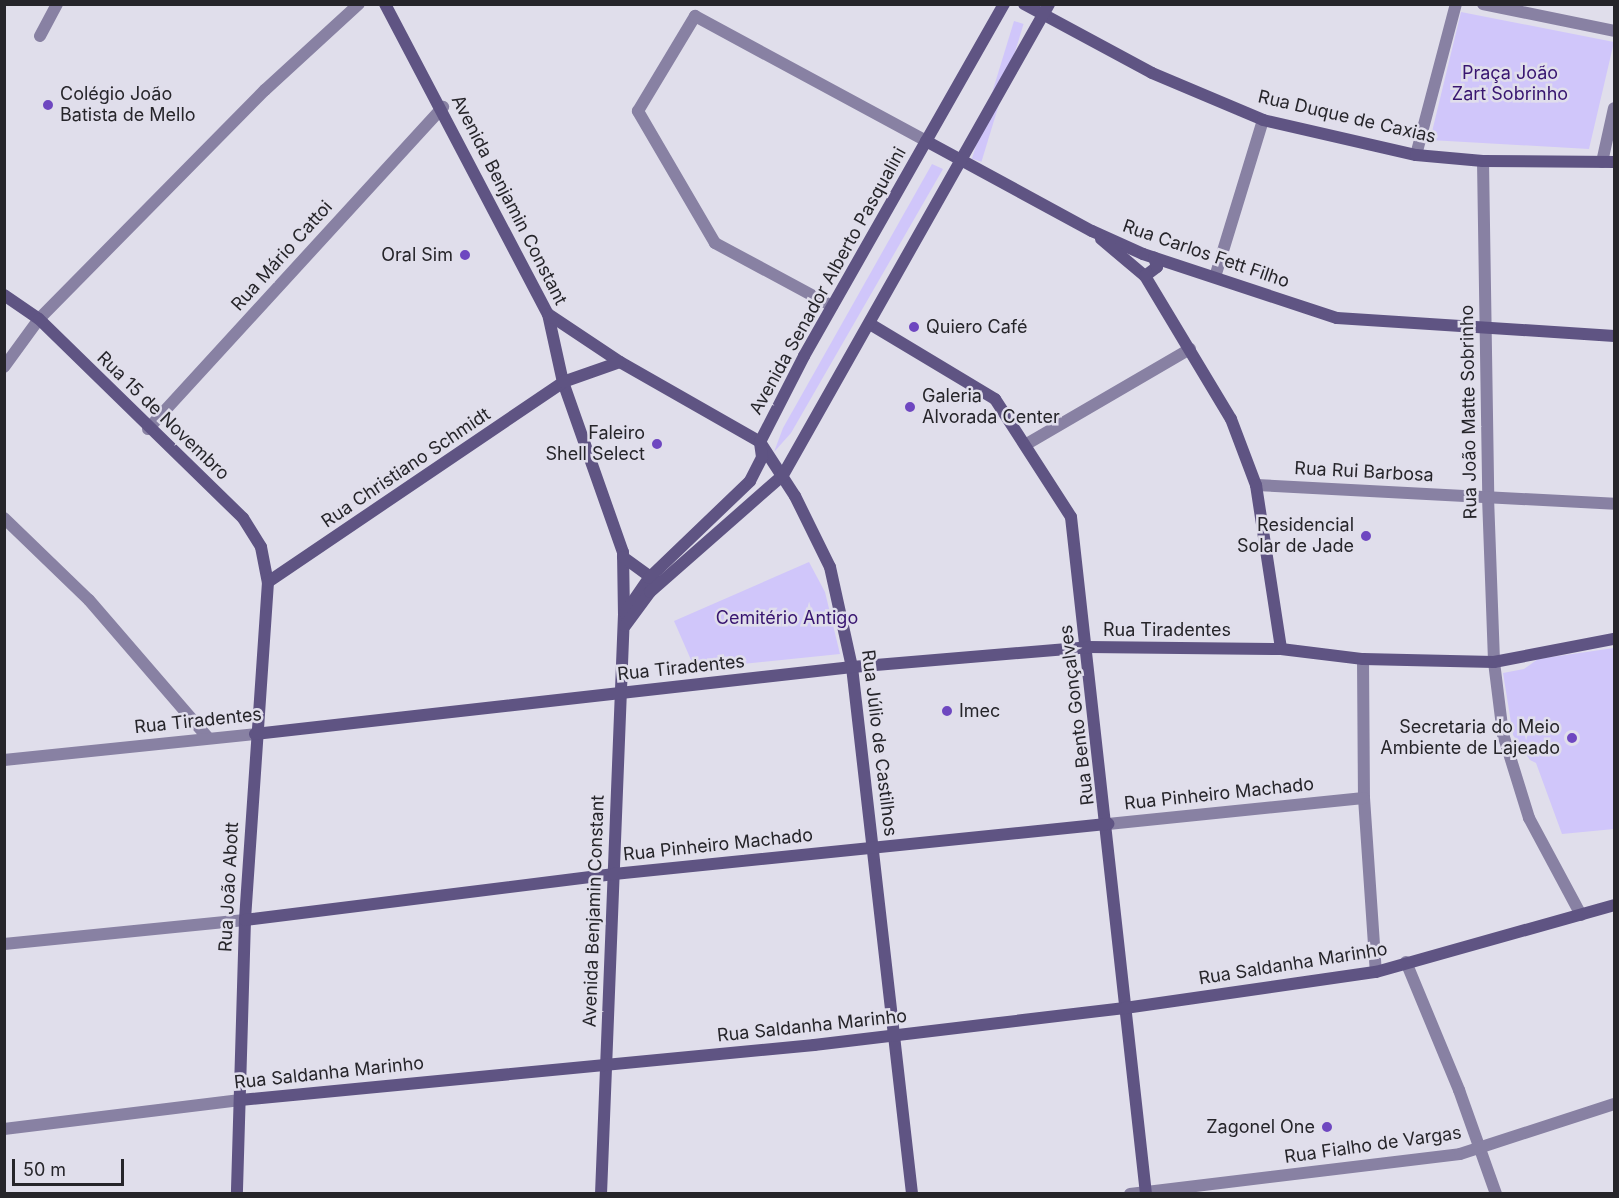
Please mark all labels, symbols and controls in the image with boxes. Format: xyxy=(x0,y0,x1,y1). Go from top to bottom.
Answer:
park label: Praça João Zart Sobrinho xyxy=(1452,63,1568,106)
place label: Colégio João Batista de Mello xyxy=(60,84,196,127)
street label: Rua Duque de Caxias xyxy=(1256,86,1438,148)
street label: Avenida Benjamin Constant xyxy=(447,92,571,308)
marker: Colégio João Batista de Mello xyxy=(41,98,55,112)
street label: Avenida Senador Alberto Pasqualini xyxy=(745,143,911,419)
street label: Rua Mário Cattoi xyxy=(227,197,337,315)
street label: Rua Carlos Fett Filho xyxy=(1120,215,1292,293)
place label: Oral Sim xyxy=(381,244,453,266)
marker: Oral Sim xyxy=(458,248,472,262)
street label: Rua João Matte Sobrinho xyxy=(1456,305,1482,519)
place label: Quiero Café xyxy=(926,316,1027,338)
marker: Quiero Café xyxy=(907,320,921,334)
street label: Rua 15 de Novembro xyxy=(92,347,234,485)
place label: Galeria Alvorada Center xyxy=(922,386,1060,428)
marker: Galeria Alvorada Center xyxy=(903,400,917,414)
street label: Rua Christiano Schmidt xyxy=(318,403,494,533)
place label: Faleiro Shell Select xyxy=(545,423,645,466)
marker: Faleiro Shell Select xyxy=(650,437,664,451)
street label: Rua Rui Barbosa xyxy=(1294,458,1434,486)
place label: Residencial Solar de Jade xyxy=(1237,515,1354,558)
marker: Residencial Solar de Jade xyxy=(1359,529,1373,543)
park label: Cemitério Antigo xyxy=(716,607,858,629)
street label: Rua Tiradentes xyxy=(1103,619,1231,641)
street label: Rua Bento Gonçalves xyxy=(1055,624,1099,806)
street label: Rua Júlio de Castilhos xyxy=(857,648,901,838)
street label: Rua Tiradentes xyxy=(616,651,746,685)
place label: Imec xyxy=(959,700,1000,722)
street label: Rua Tiradentes xyxy=(133,704,263,738)
marker: Imec xyxy=(940,704,954,718)
place label: Secretaria do Meio Ambiente de Lajeado xyxy=(1380,717,1560,760)
marker: Secretaria do Meio Ambiente de Lajeado xyxy=(1565,731,1579,745)
street label: Rua Pinheiro Machado xyxy=(1123,773,1315,815)
street label: Avenida Benjamin Constant xyxy=(579,794,609,1028)
street label: Rua João Abott xyxy=(215,821,243,953)
street label: Rua Pinheiro Machado xyxy=(622,824,814,866)
street label: Rua Saldanha Marinho xyxy=(1197,938,1389,990)
street label: Rua Saldanha Marinho xyxy=(716,1005,908,1047)
street label: Rua Saldanha Marinho xyxy=(233,1052,425,1094)
place label: Zagonel One xyxy=(1206,1116,1315,1138)
marker: Zagonel One xyxy=(1320,1120,1334,1134)
street label: Rua Fialho de Vargas xyxy=(1283,1122,1463,1168)
scale bar xyxy=(15,1147,128,1185)
text: 50 m xyxy=(23,1159,66,1180)

